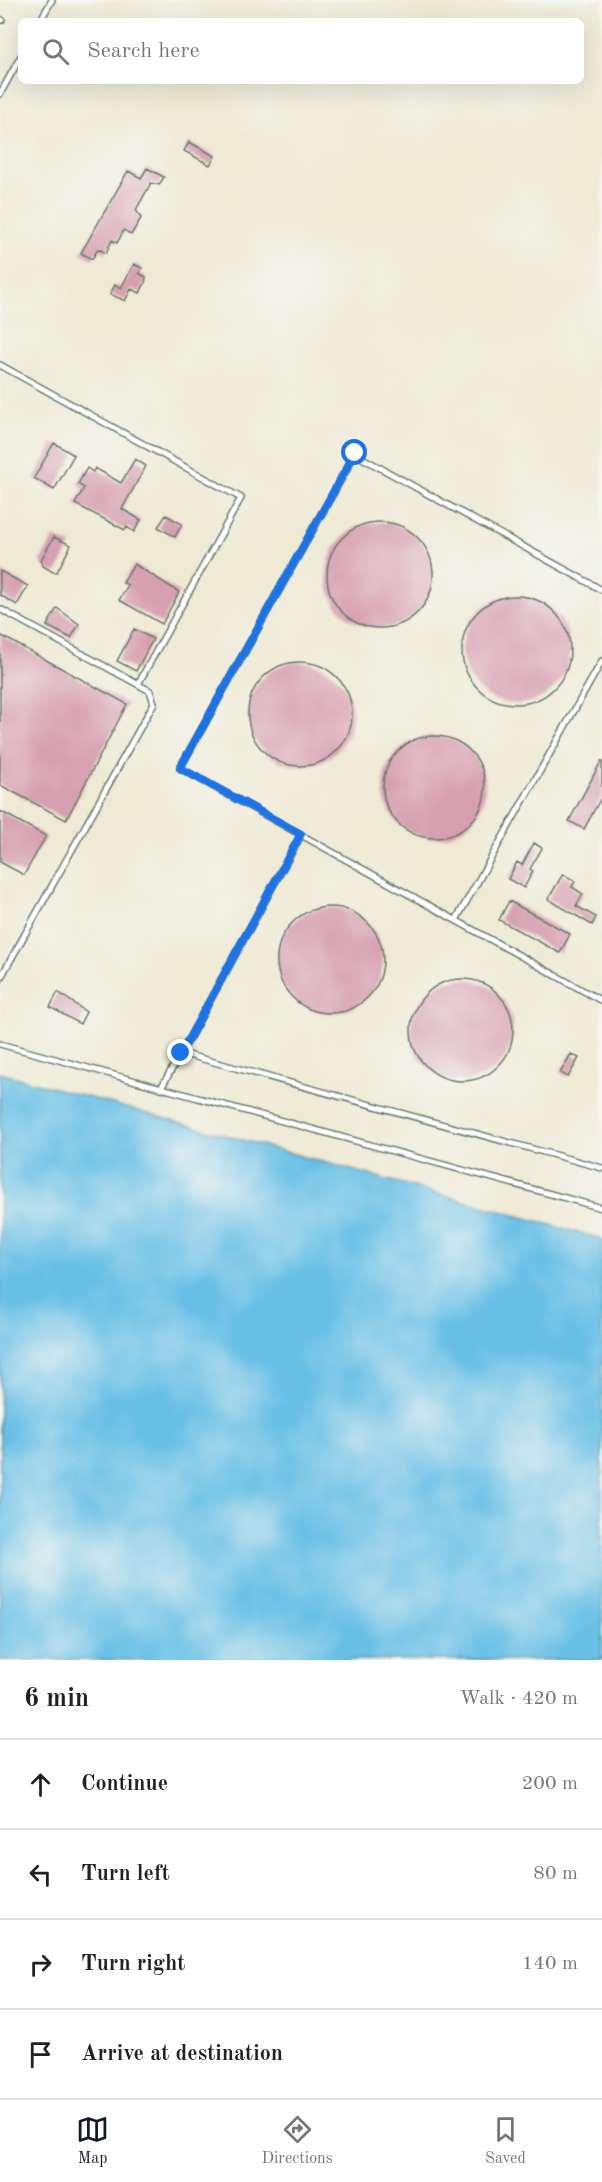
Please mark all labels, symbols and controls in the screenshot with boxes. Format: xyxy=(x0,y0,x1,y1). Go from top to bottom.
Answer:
search box xyxy=(18,18,584,84)
icon: search xyxy=(39,35,72,68)
text: Search here xyxy=(87,40,200,62)
route start xyxy=(341,439,367,465)
route end xyxy=(167,1039,193,1065)
text: 6 min xyxy=(24,1686,89,1712)
text: Walk · 420 m xyxy=(459,1689,578,1709)
icon: ahead xyxy=(24,1768,57,1801)
text: Continue xyxy=(81,1773,168,1795)
text: 200 m xyxy=(522,1774,578,1794)
icon: left xyxy=(24,1858,57,1891)
text: Turn left xyxy=(81,1863,170,1885)
text: 80 m xyxy=(533,1864,578,1884)
icon: right xyxy=(24,1948,57,1981)
text: Turn right xyxy=(81,1953,185,1975)
text: 140 m xyxy=(522,1954,578,1974)
icon: arrive xyxy=(24,2038,57,2071)
text: Arrive at destination xyxy=(81,2043,283,2065)
tab: Map xyxy=(76,2113,109,2169)
tab: Directions xyxy=(262,2113,333,2169)
tab: Saved xyxy=(485,2113,526,2169)

